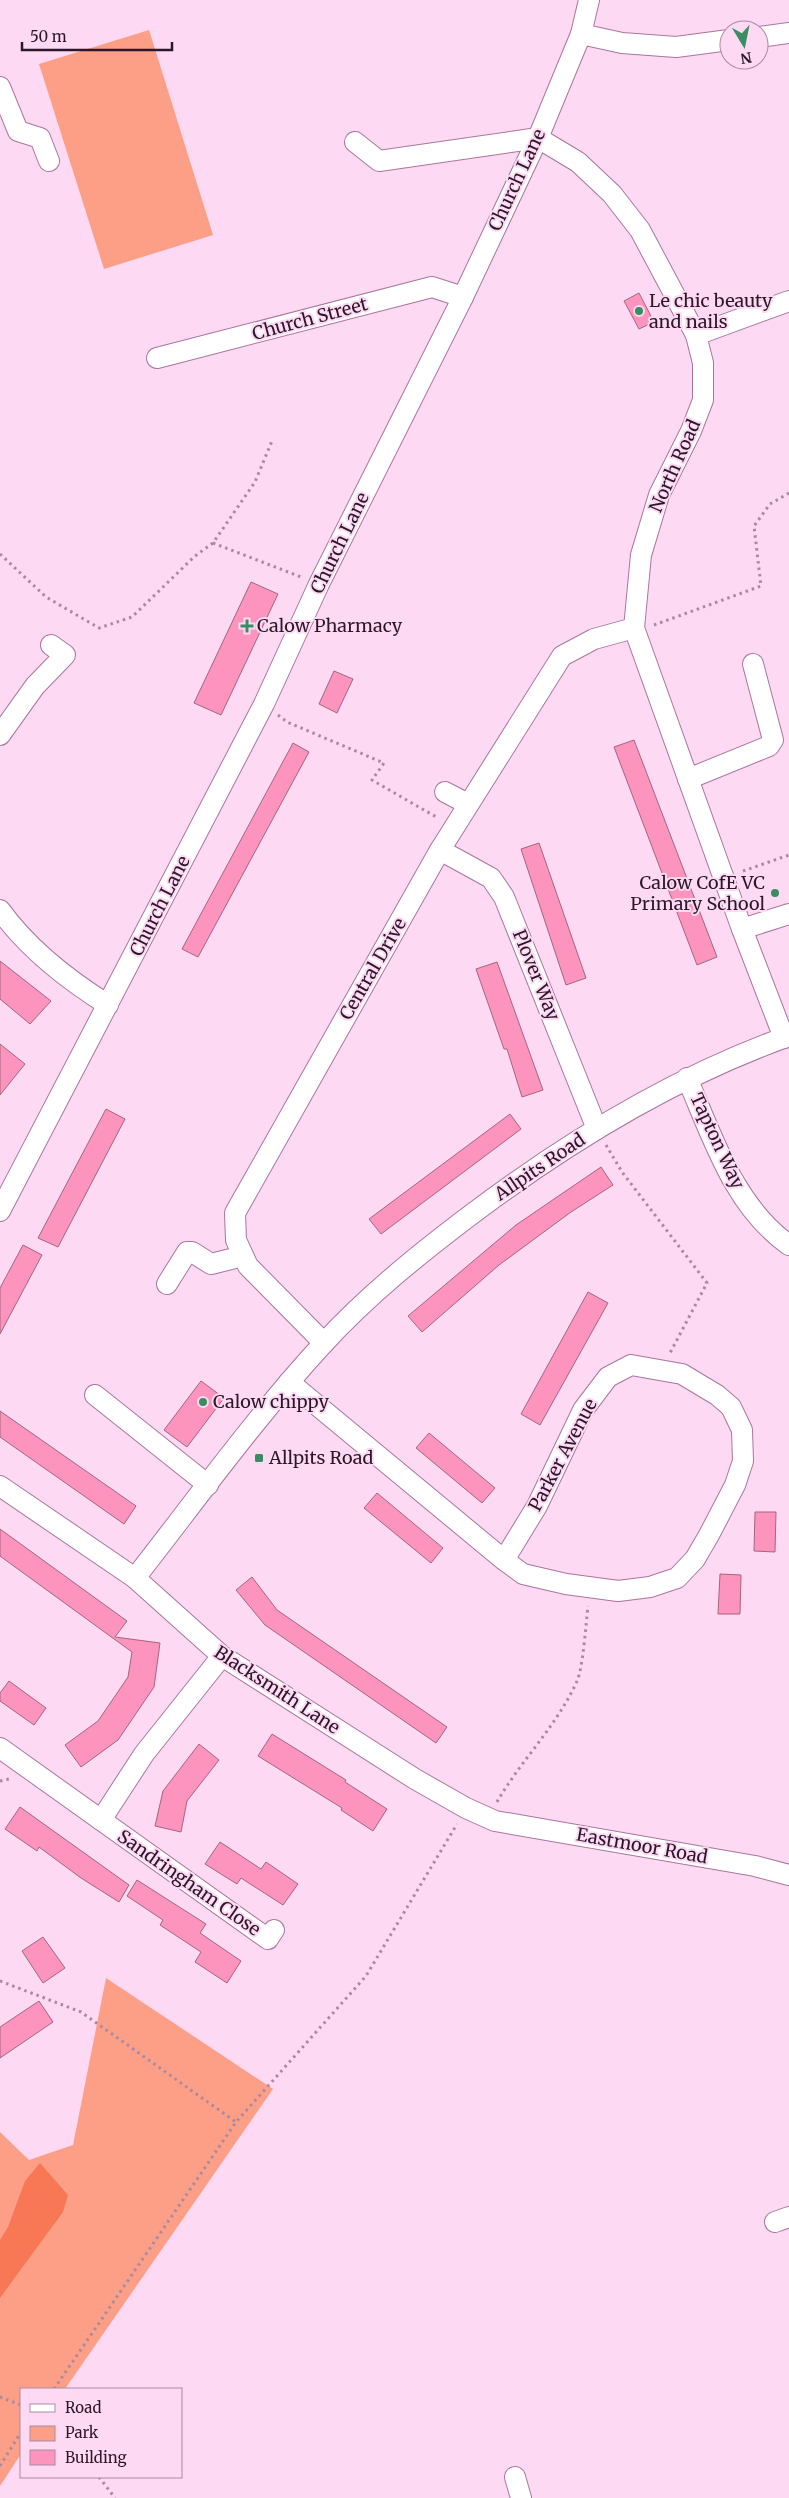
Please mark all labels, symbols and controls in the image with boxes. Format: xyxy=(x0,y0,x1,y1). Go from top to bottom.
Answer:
scale bar xyxy=(22,20,172,52)
north arrow xyxy=(719,20,769,70)
text: 50 m xyxy=(30,27,67,46)
text: N xyxy=(739,48,753,68)
street label: Church Lane xyxy=(483,125,550,234)
place label: Le chic beauty and nails xyxy=(649,289,773,333)
street label: Church Street xyxy=(250,292,370,345)
marker: Le chic beauty and nails xyxy=(633,305,645,317)
street label: North Road xyxy=(644,416,705,516)
street label: Church Lane xyxy=(305,488,374,597)
place label: Calow Pharmacy xyxy=(257,614,403,637)
marker: Calow Pharmacy xyxy=(241,620,253,632)
street label: Church Lane xyxy=(124,852,195,960)
place label: Calow CofE VC Primary School xyxy=(630,871,765,915)
marker: Calow CofE VC Primary School xyxy=(769,887,781,899)
street label: Central Drive xyxy=(334,914,411,1024)
street label: Plover Way xyxy=(508,926,565,1024)
street label: Tapton Way xyxy=(685,1089,750,1193)
street label: Allpits Road xyxy=(489,1128,590,1206)
place label: Calow chippy xyxy=(213,1390,329,1413)
street label: Parker Avenue xyxy=(523,1394,602,1515)
marker: Calow chippy xyxy=(197,1396,209,1408)
place label: Allpits Road xyxy=(268,1446,373,1469)
marker: Allpits Road xyxy=(253,1452,265,1464)
street label: Blacksmith Lane xyxy=(210,1640,345,1739)
street label: Eastmoor Road xyxy=(575,1823,710,1868)
street label: Sandringham Close xyxy=(113,1825,265,1941)
legend xyxy=(20,2388,182,2478)
text: Road xyxy=(65,2398,101,2417)
text: Park xyxy=(65,2423,99,2442)
text: Building xyxy=(65,2448,127,2467)

